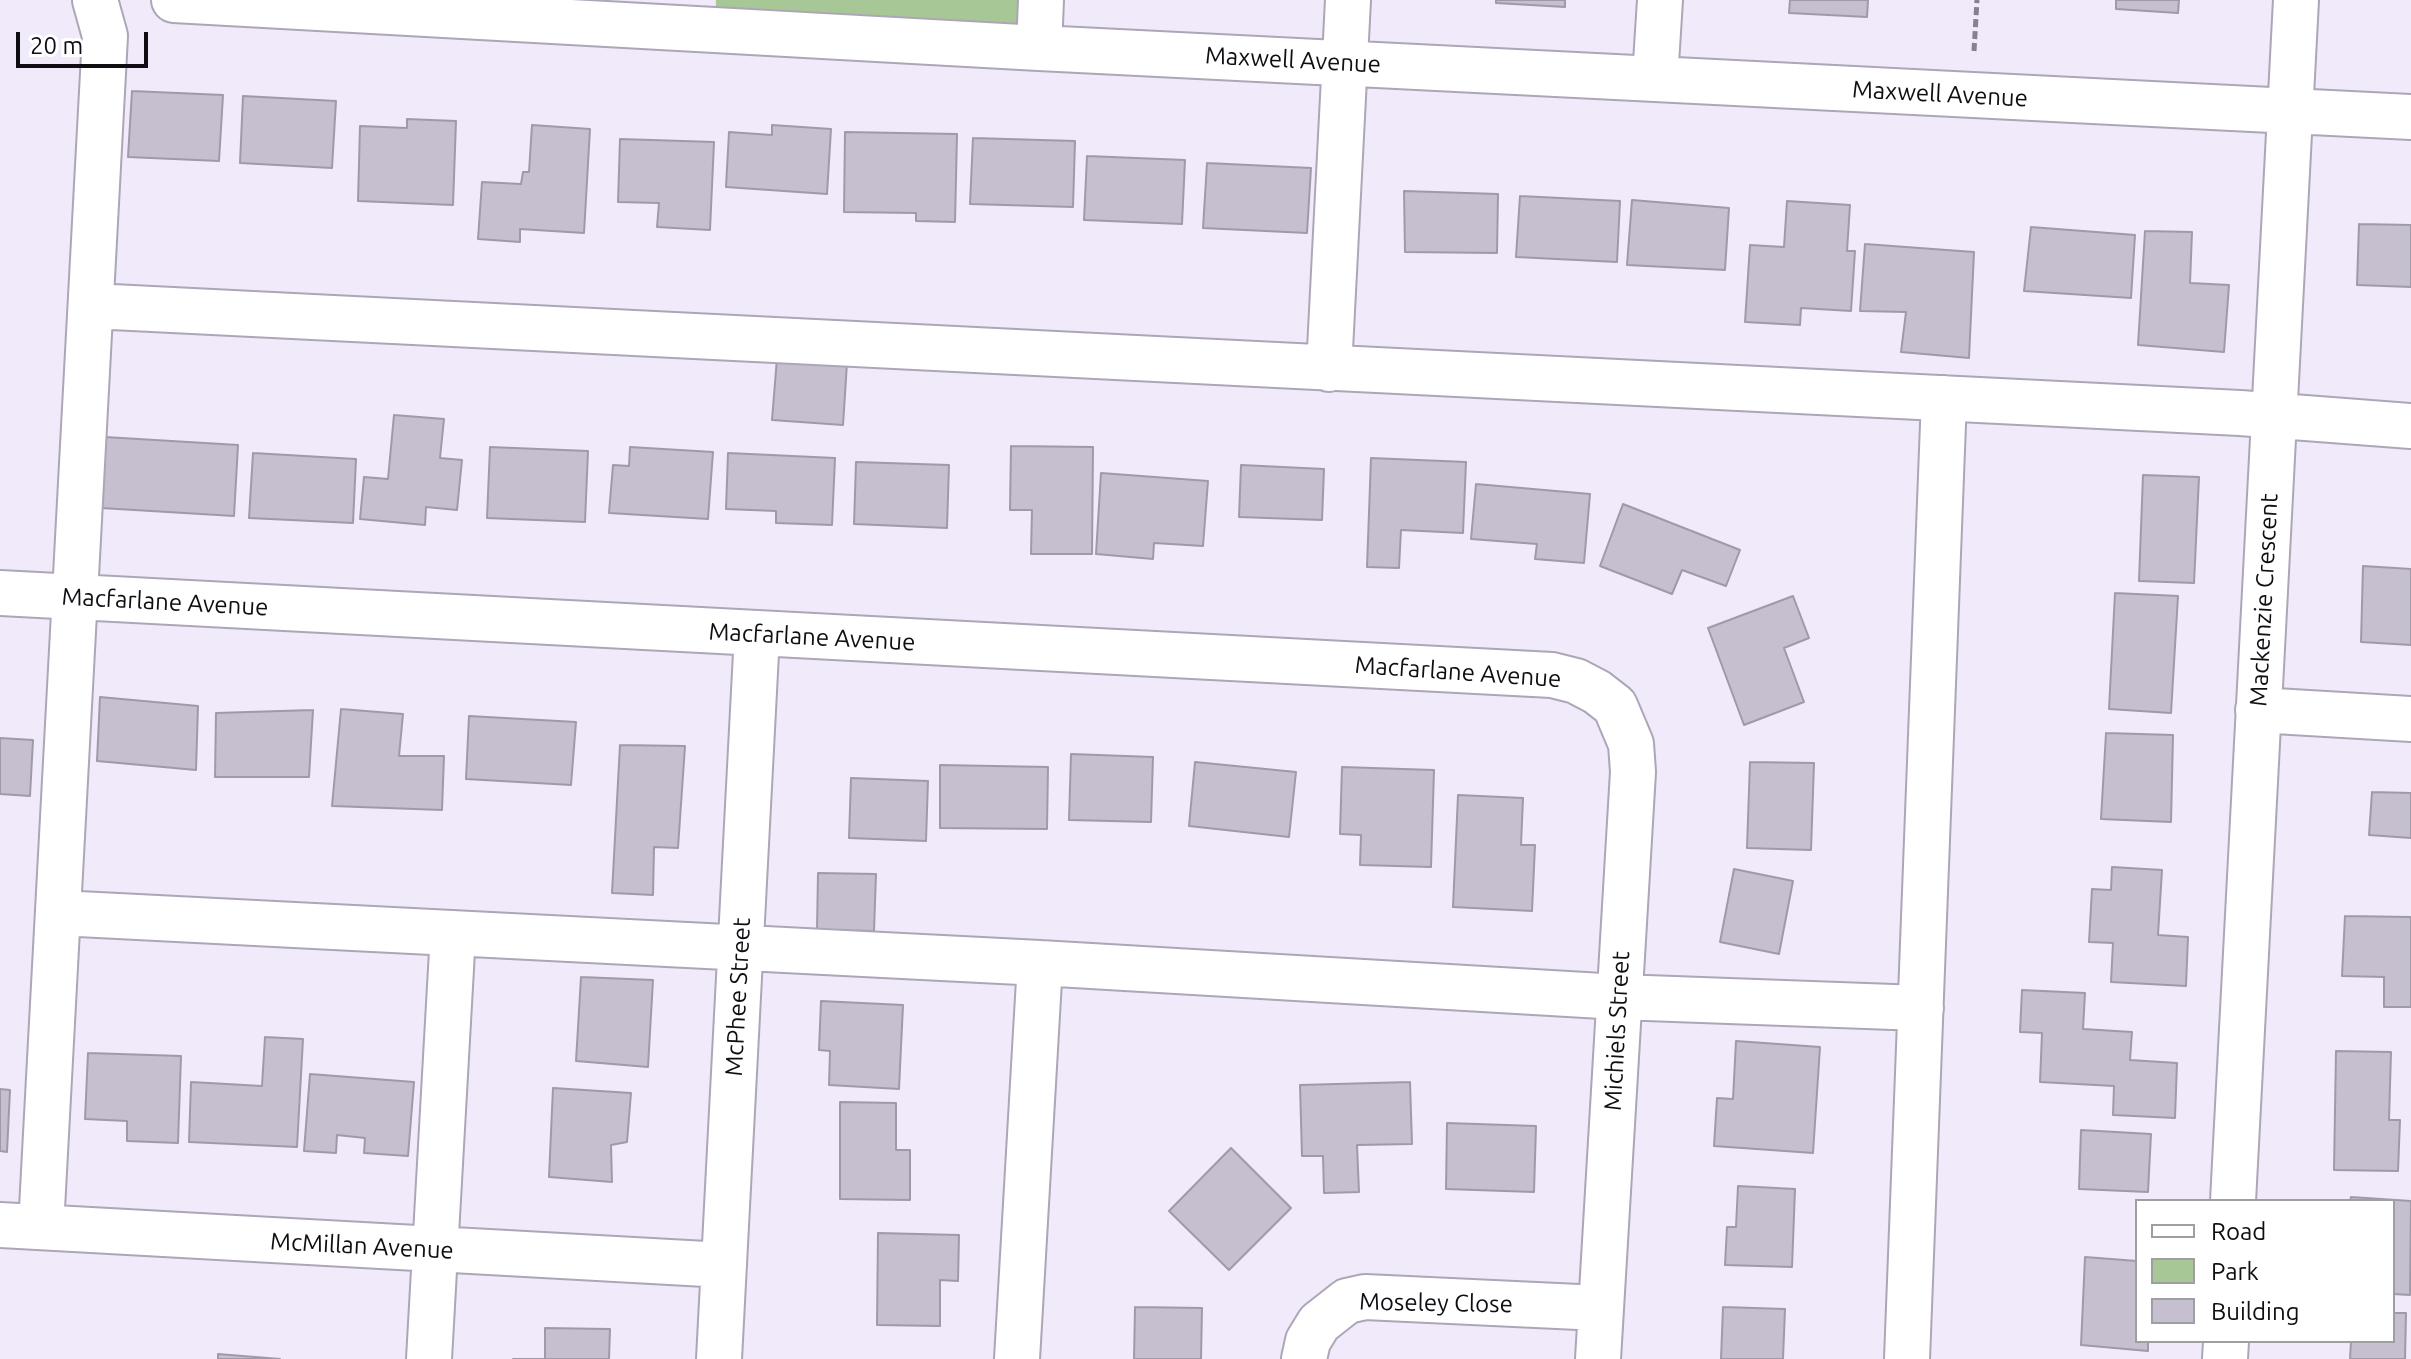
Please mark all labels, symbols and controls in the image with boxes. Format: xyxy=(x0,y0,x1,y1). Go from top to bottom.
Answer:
scale bar xyxy=(20,16,152,66)
text: 20 m xyxy=(30,32,83,59)
street label: Maxwell Avenue xyxy=(1204,41,1382,79)
street label: Maxwell Avenue xyxy=(1851,75,2029,113)
street label: Mackenzie Crescent xyxy=(2244,493,2284,707)
street label: Macfarlane Avenue xyxy=(61,582,269,622)
street label: Macfarlane Avenue xyxy=(708,617,916,657)
street label: Macfarlane Avenue xyxy=(1354,650,1562,694)
street label: McPhee Street xyxy=(719,917,757,1077)
street label: Michiels Street xyxy=(1598,950,1636,1112)
legend xyxy=(2135,1199,2395,1343)
text: Road xyxy=(2211,1218,2266,1245)
street label: McMillan Avenue xyxy=(270,1227,454,1265)
text: Park xyxy=(2211,1258,2259,1285)
street label: Moseley Close xyxy=(1359,1287,1513,1319)
text: Building xyxy=(2211,1298,2299,1325)

